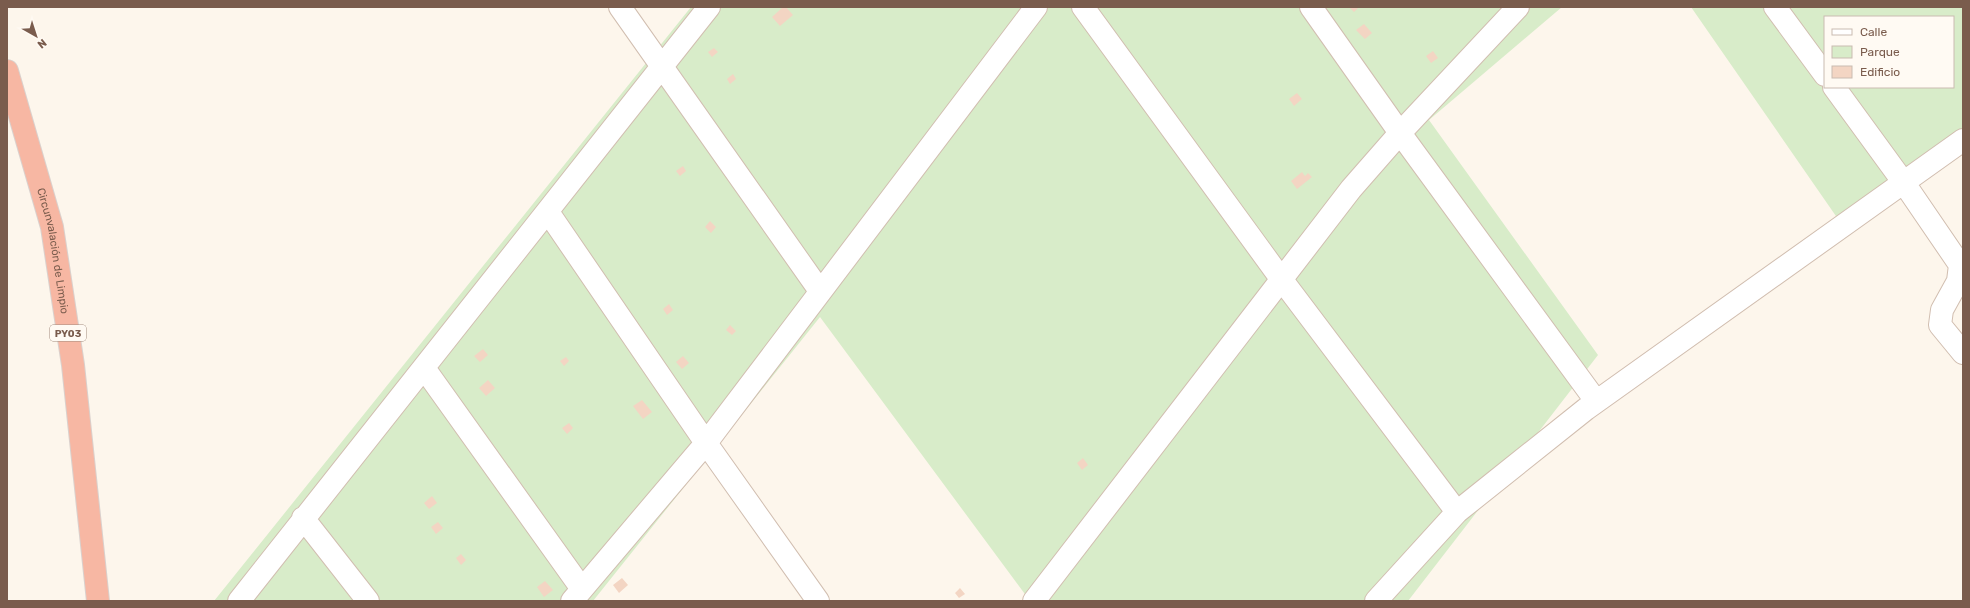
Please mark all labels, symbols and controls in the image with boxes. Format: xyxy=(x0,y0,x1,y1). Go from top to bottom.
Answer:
north arrow xyxy=(16,16,56,56)
legend xyxy=(1824,16,1954,88)
text: Calle xyxy=(1860,25,1887,39)
text: N xyxy=(35,36,49,51)
text: Parque xyxy=(1860,45,1900,59)
text: Edificio xyxy=(1860,65,1900,79)
street label: Circunvalación de Limpio xyxy=(34,187,71,315)
road number: PY03 xyxy=(50,325,86,341)

